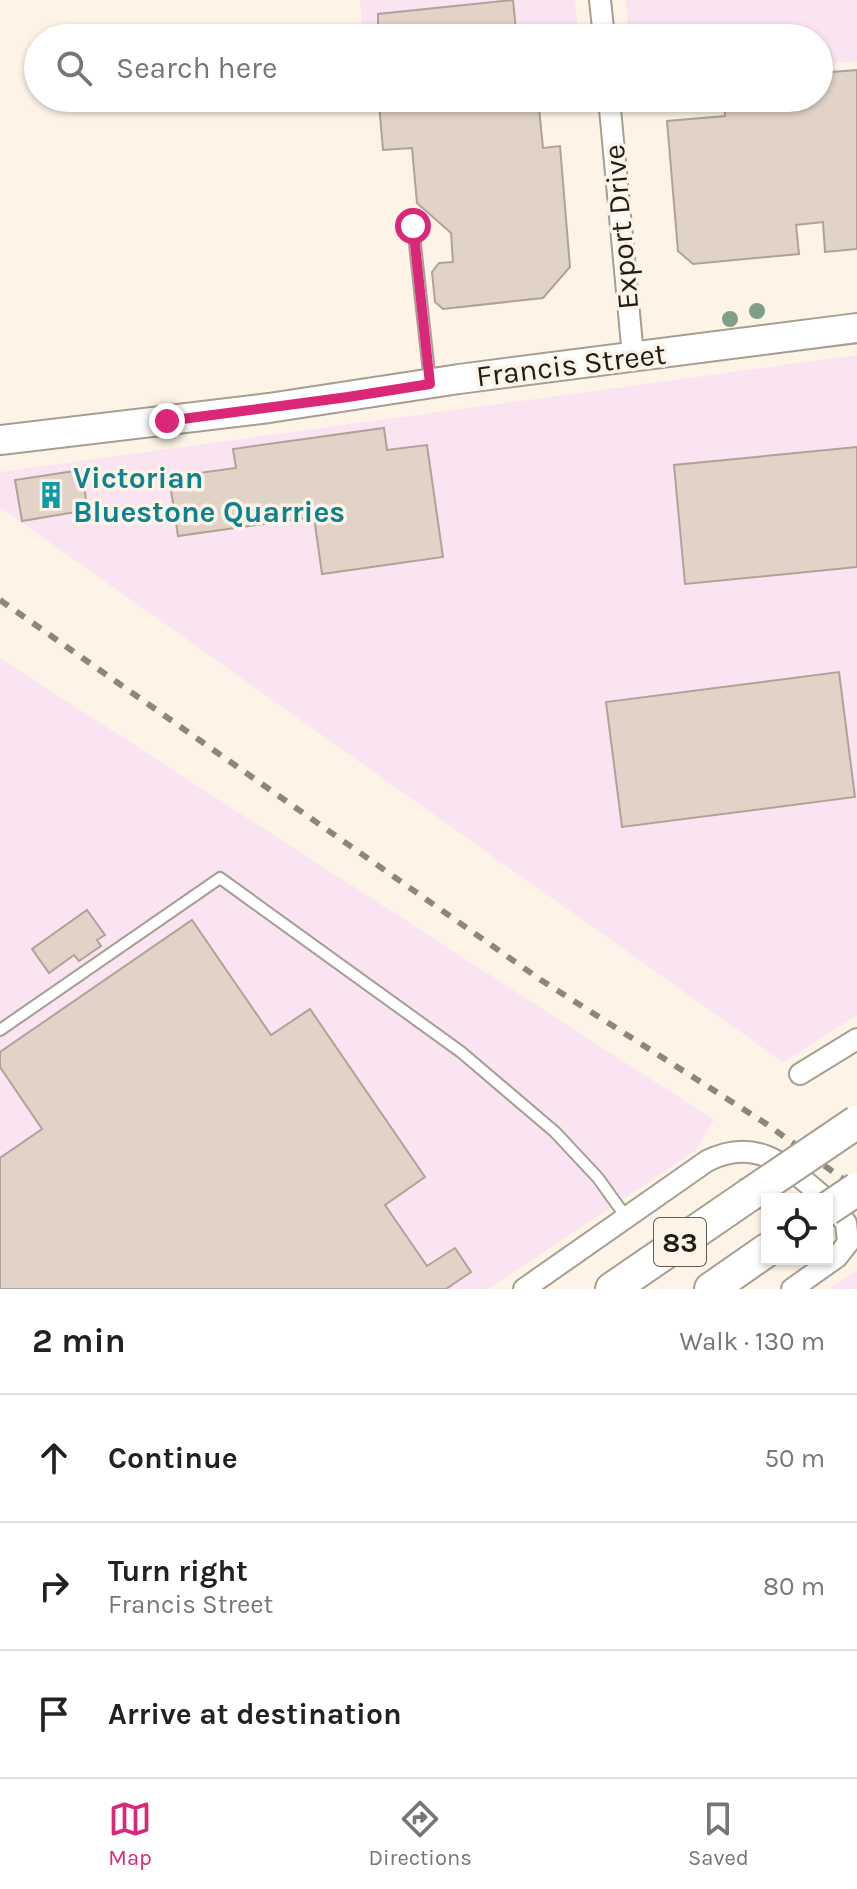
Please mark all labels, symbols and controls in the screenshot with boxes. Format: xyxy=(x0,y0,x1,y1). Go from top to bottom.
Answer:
search box xyxy=(24,24,833,112)
icon: search xyxy=(52,46,96,90)
text: Search here xyxy=(116,50,277,86)
street label: Export Drive xyxy=(596,143,646,311)
route start xyxy=(395,208,431,244)
street label: Francis Street xyxy=(474,336,668,394)
route end xyxy=(149,403,185,439)
place label: Victorian Bluestone Quarries xyxy=(73,460,345,530)
building icon: Victorian Bluestone Quarries xyxy=(36,480,66,510)
map controls xyxy=(761,1193,833,1265)
button: locate xyxy=(761,1193,833,1265)
road number: 83 xyxy=(654,1218,706,1266)
text: 2 min xyxy=(32,1321,126,1361)
text: Walk · 130 m xyxy=(679,1326,825,1357)
icon: ahead xyxy=(32,1436,76,1480)
text: Continue xyxy=(108,1440,238,1476)
text: 50 m xyxy=(764,1443,825,1474)
text: Turn right xyxy=(108,1553,248,1589)
icon: right xyxy=(32,1564,76,1608)
text: 80 m xyxy=(763,1571,825,1602)
text: Francis Street xyxy=(108,1589,273,1620)
icon: arrive xyxy=(32,1692,76,1736)
text: Arrive at destination xyxy=(108,1696,402,1732)
tab: Map xyxy=(108,1797,152,1871)
tab: Directions xyxy=(368,1797,472,1871)
tab: Saved xyxy=(688,1797,749,1871)

